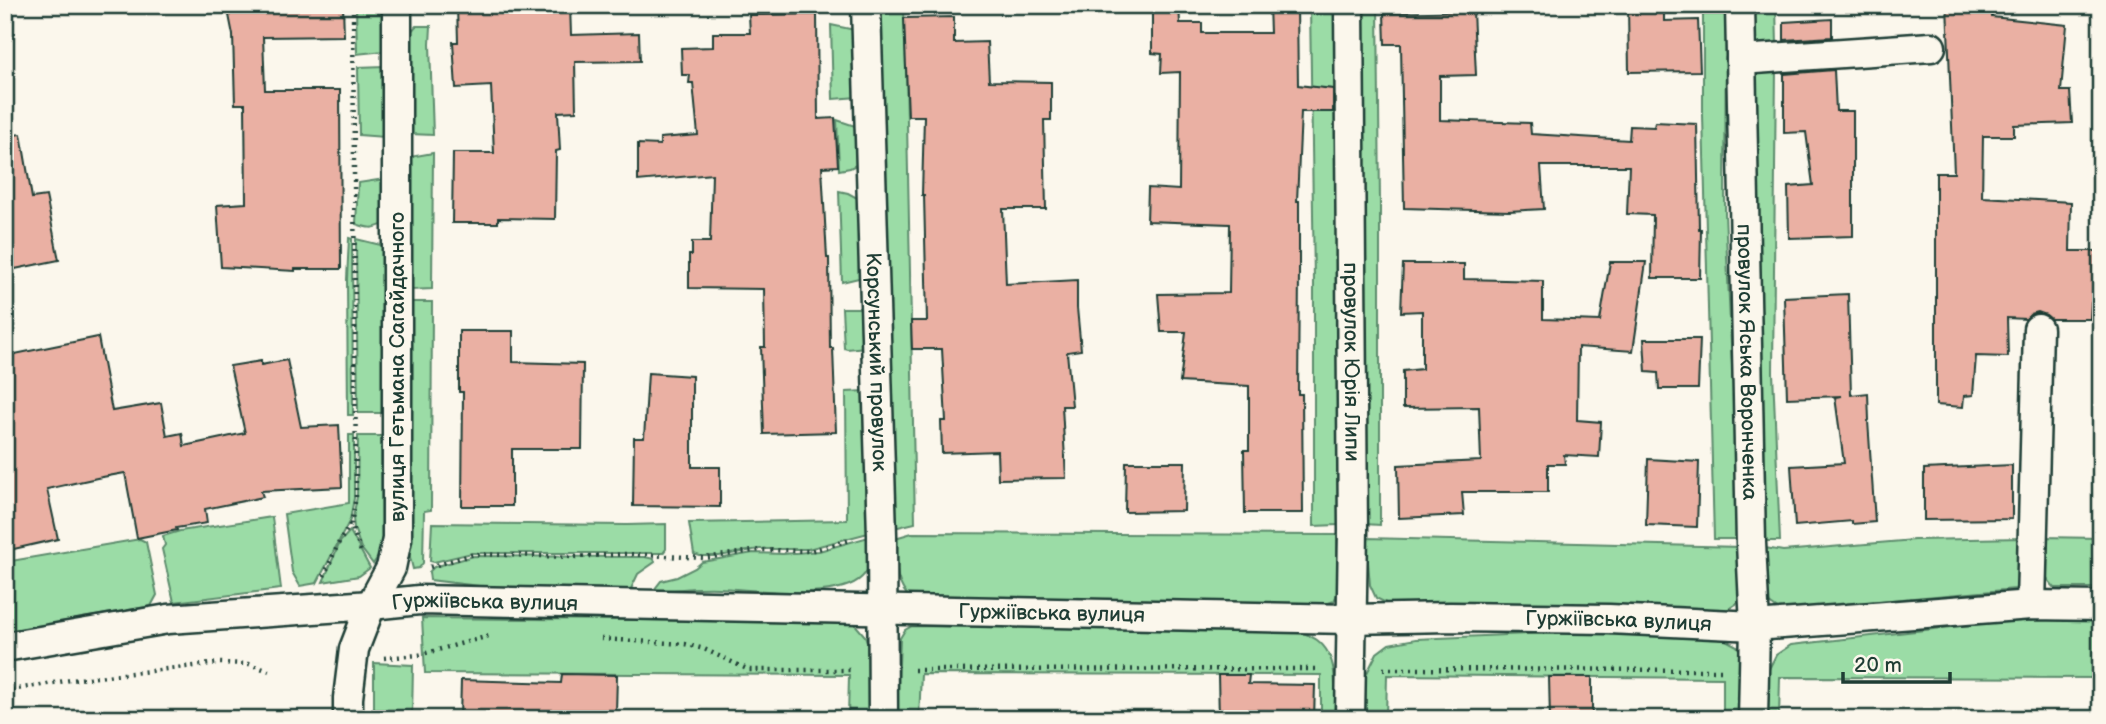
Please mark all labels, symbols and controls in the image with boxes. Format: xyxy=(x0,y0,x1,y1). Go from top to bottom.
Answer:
street label: вулиця Гетьмана Сагайдачного xyxy=(385,212,410,522)
street label: провулок Яська Воронченка xyxy=(1731,223,1762,501)
street label: Корсунський провулок xyxy=(860,252,892,472)
street label: провулок Юрія Липи xyxy=(1338,262,1364,462)
street label: Гуржіївська вулиця xyxy=(390,587,578,616)
street label: Гуржіївська вулиця xyxy=(958,599,1145,628)
street label: Гуржіївська вулиця xyxy=(1525,606,1712,637)
scale bar xyxy=(1843,640,1950,684)
text: 20 m xyxy=(1854,653,1902,678)

